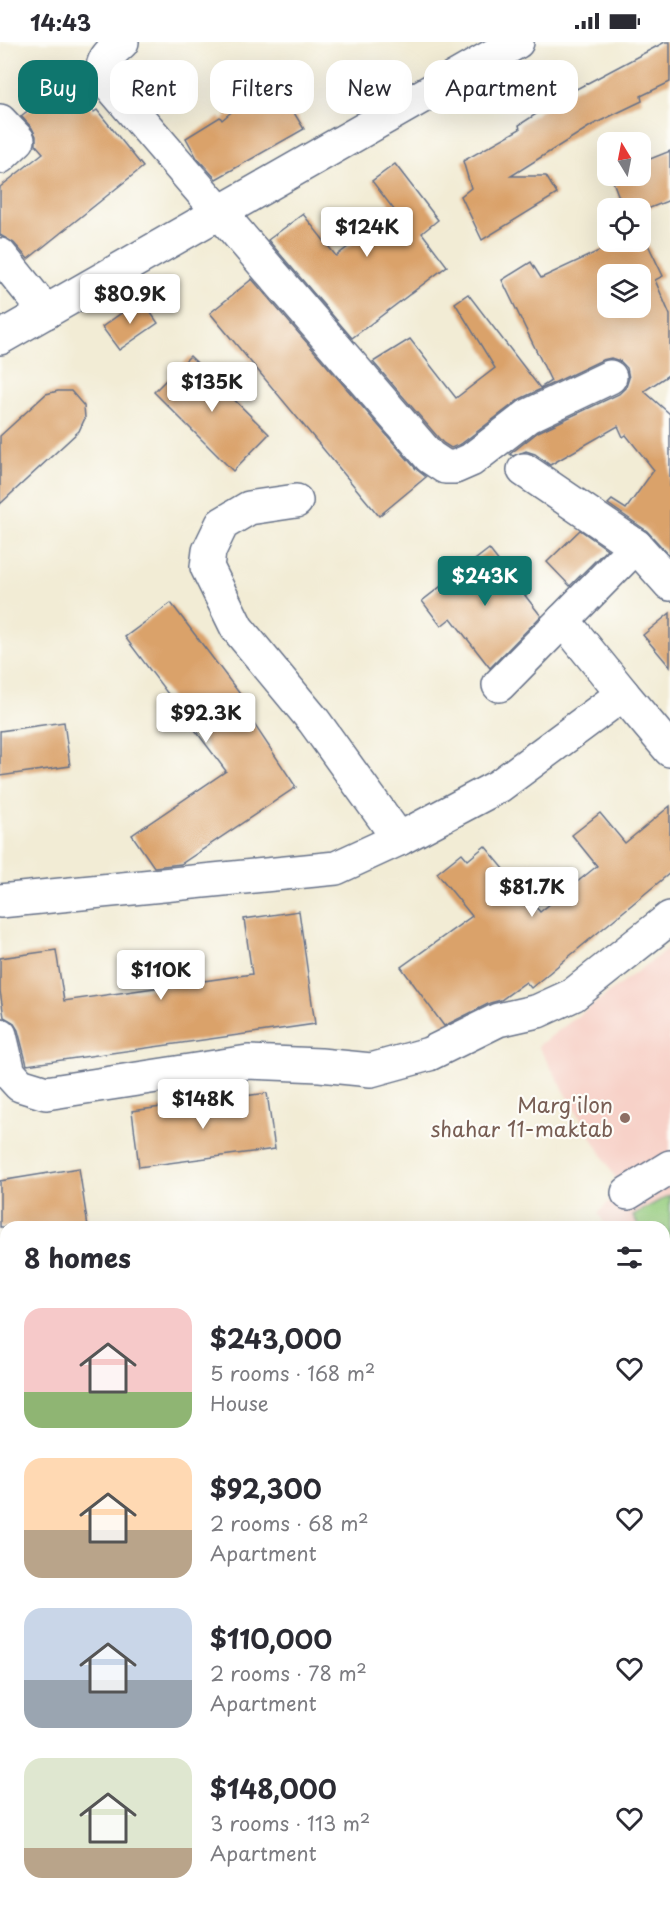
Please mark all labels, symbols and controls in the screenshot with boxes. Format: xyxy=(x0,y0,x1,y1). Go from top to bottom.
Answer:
text: 14:43 xyxy=(30,5,91,38)
chip: Buy xyxy=(18,60,98,114)
chip: Rent xyxy=(110,60,198,114)
chip: Filters xyxy=(210,60,314,114)
chip: New xyxy=(326,60,412,114)
chip: Apartment xyxy=(424,60,578,114)
north arrow xyxy=(597,132,651,186)
map controls xyxy=(597,132,651,318)
button: locate xyxy=(597,198,651,252)
pin: $124K xyxy=(325,207,409,258)
text: $124K xyxy=(335,211,399,241)
button: layers xyxy=(597,264,651,318)
pin: $80.9K xyxy=(81,274,179,325)
text: $80.9K xyxy=(94,278,166,308)
pin: $135K xyxy=(170,362,254,413)
text: $135K xyxy=(181,366,243,396)
pin: $243K xyxy=(443,556,527,607)
text: $243K xyxy=(452,560,518,590)
pin: $92.3K xyxy=(157,693,255,744)
text: $92.3K xyxy=(170,697,242,727)
pin: $81.7K xyxy=(483,867,581,918)
text: $81.7K xyxy=(499,871,565,901)
pin: $110K xyxy=(119,950,203,1001)
text: $110K xyxy=(131,954,191,984)
pin: $148K xyxy=(161,1079,245,1130)
text: $148K xyxy=(172,1083,234,1113)
place label: Marg'ilon shahar 11-maktab xyxy=(431,1088,613,1144)
marker: Marg'ilon shahar 11-maktab xyxy=(618,1111,632,1125)
text: 8 homes xyxy=(24,1238,131,1277)
icon: filters xyxy=(613,1241,646,1274)
text: $243,000 xyxy=(210,1319,342,1358)
icon: home xyxy=(72,1332,144,1404)
icon: heart xyxy=(613,1352,646,1385)
text: 5 rooms · 168 m² xyxy=(210,1358,375,1388)
text: House xyxy=(210,1388,269,1418)
text: $92,300 xyxy=(210,1469,322,1508)
icon: home xyxy=(72,1482,144,1554)
icon: heart xyxy=(613,1502,646,1535)
text: 2 rooms · 68 m² xyxy=(210,1508,369,1538)
text: Apartment xyxy=(210,1538,317,1568)
text: $110,000 xyxy=(210,1619,332,1658)
icon: home xyxy=(72,1632,144,1704)
icon: heart xyxy=(613,1652,646,1685)
text: 2 rooms · 78 m² xyxy=(210,1658,367,1688)
text: Apartment xyxy=(210,1688,317,1718)
text: $148,000 xyxy=(210,1769,337,1808)
icon: home xyxy=(72,1782,144,1854)
icon: heart xyxy=(613,1802,646,1835)
text: 3 rooms · 113 m² xyxy=(210,1808,370,1838)
text: Apartment xyxy=(210,1838,317,1868)

